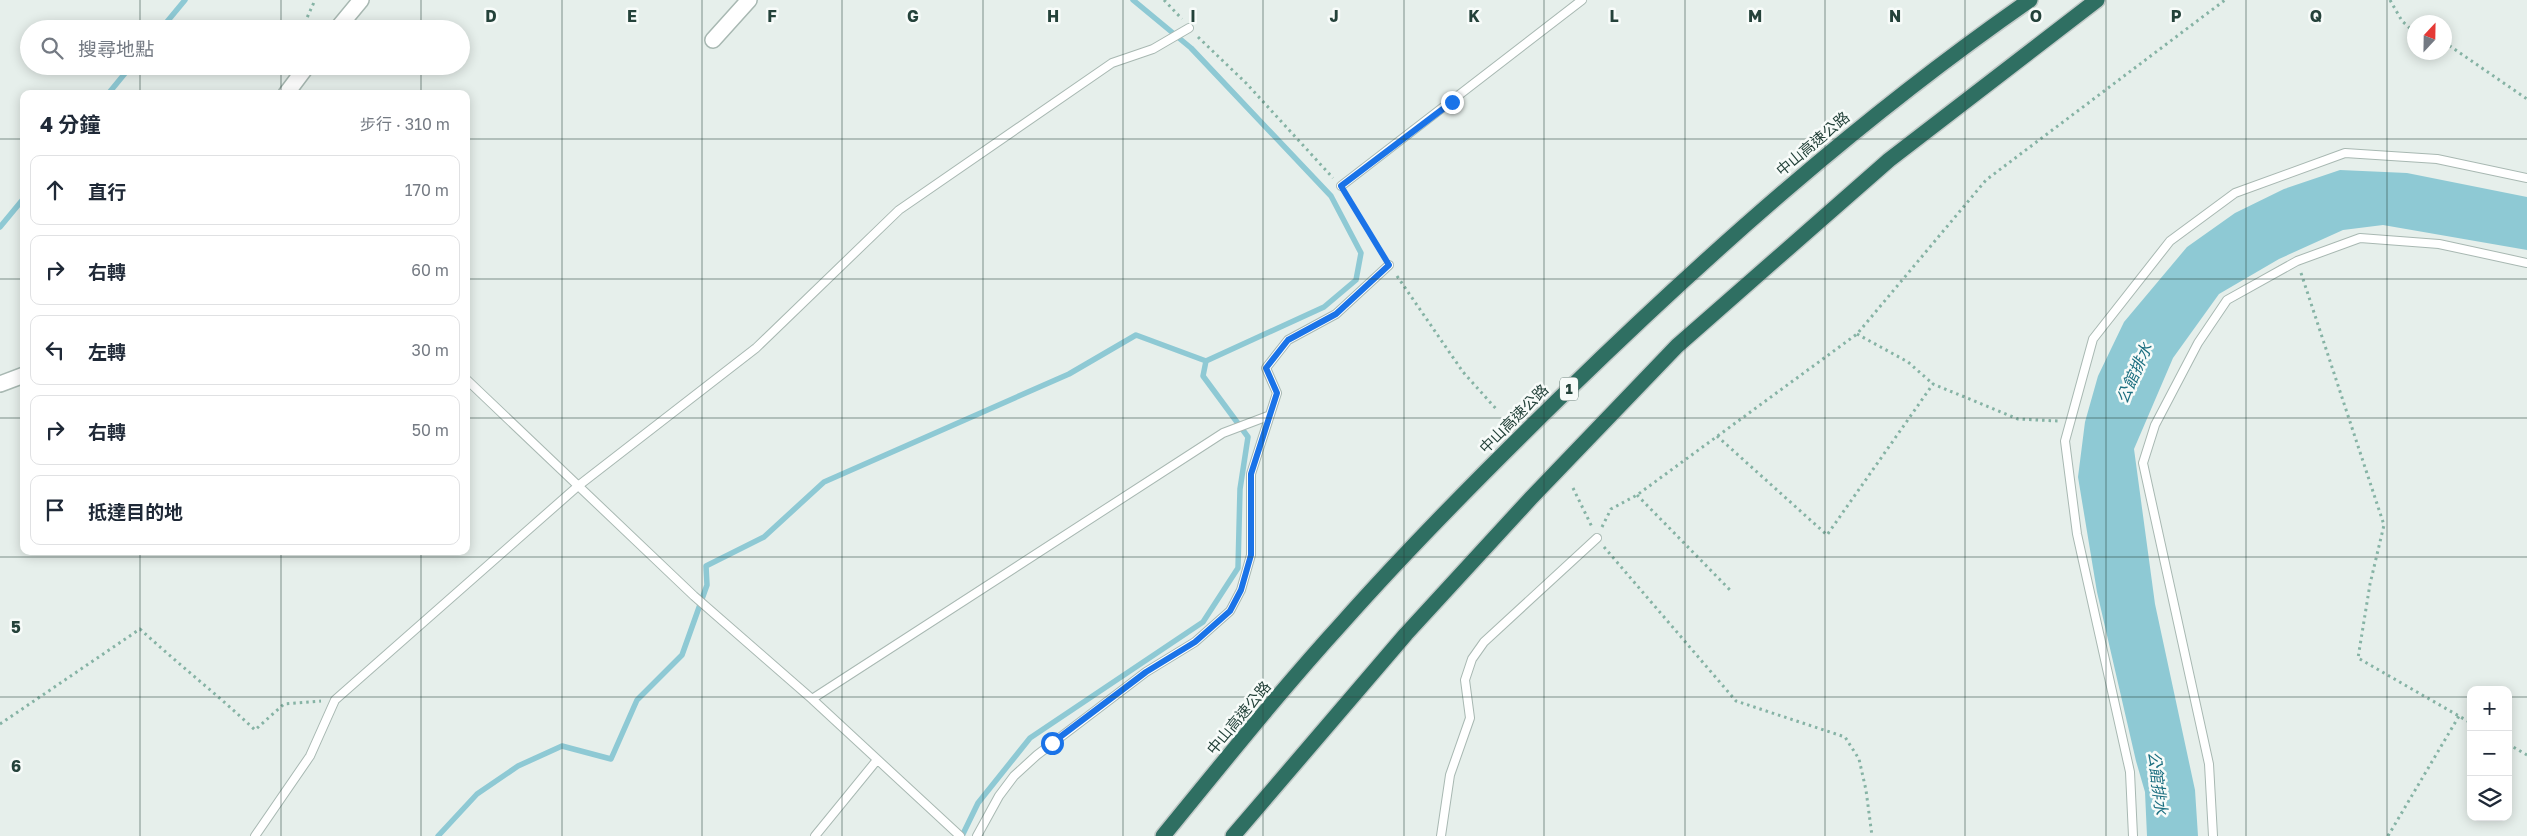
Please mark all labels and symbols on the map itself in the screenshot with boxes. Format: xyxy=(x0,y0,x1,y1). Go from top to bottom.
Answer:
text: D xyxy=(485,6,497,26)
text: E xyxy=(627,6,637,26)
text: F xyxy=(767,6,777,26)
text: G xyxy=(907,6,919,26)
text: H xyxy=(1047,6,1059,26)
text: I xyxy=(1190,6,1196,26)
text: J xyxy=(1329,6,1339,26)
text: K xyxy=(1468,6,1480,26)
text: L xyxy=(1609,6,1619,26)
text: M xyxy=(1748,6,1762,26)
text: N xyxy=(1889,6,1901,26)
text: O xyxy=(2030,6,2042,26)
text: P xyxy=(2171,6,2182,26)
text: Q xyxy=(2310,6,2322,26)
north arrow xyxy=(2407,15,2452,60)
route end xyxy=(1441,91,1464,114)
street label: 中山高速公路 xyxy=(1772,107,1853,179)
water label: 公館排水 xyxy=(2112,339,2157,406)
road number: 1 xyxy=(1560,378,1578,400)
street label: 中山高速公路 xyxy=(1475,380,1551,456)
text: 5 xyxy=(11,617,21,637)
street label: 中山高速公路 xyxy=(1202,677,1274,758)
route start xyxy=(1041,732,1064,755)
water label: 公館排水 xyxy=(2144,750,2172,817)
text: 6 xyxy=(11,756,21,776)

